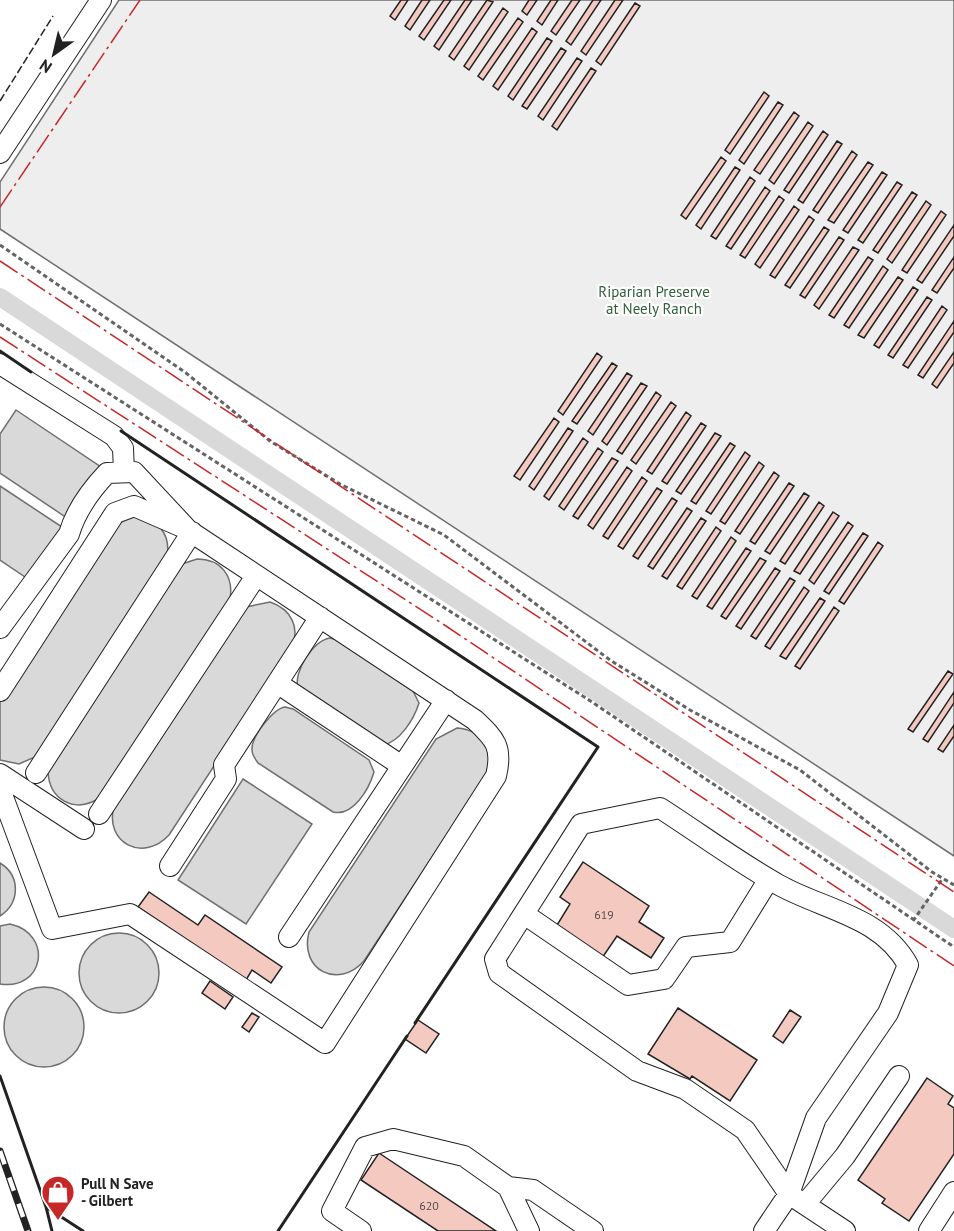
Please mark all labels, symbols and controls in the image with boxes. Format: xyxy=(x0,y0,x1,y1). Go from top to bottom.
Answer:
north arrow xyxy=(24,24,84,84)
text: N xyxy=(36,55,56,78)
park label: Riparian Preserve at Neely Ranch xyxy=(598,282,710,318)
house number: 619 xyxy=(594,907,614,922)
shop icon: Pull N Save - Gilbert xyxy=(40,1174,76,1221)
place label: Pull N Save - Gilbert xyxy=(81,1174,154,1210)
house number: 620 xyxy=(419,1198,439,1213)

